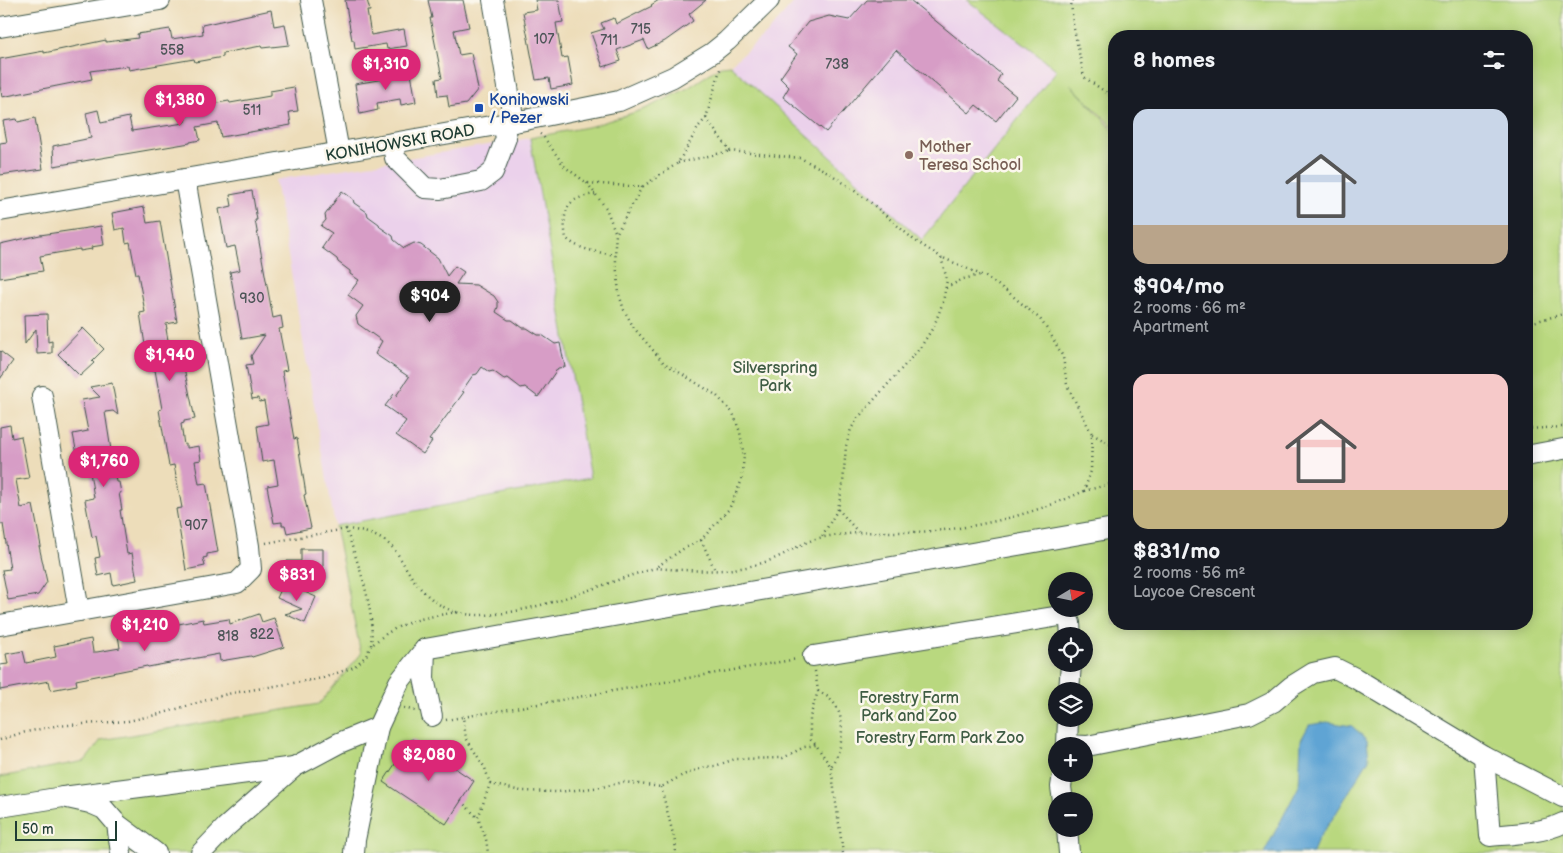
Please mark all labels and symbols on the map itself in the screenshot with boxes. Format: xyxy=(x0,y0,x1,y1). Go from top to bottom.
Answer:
house number: 715 xyxy=(631,21,651,38)
house number: 107 xyxy=(534,31,554,48)
house number: 711 xyxy=(600,32,618,49)
house number: 558 xyxy=(160,42,184,59)
pin: $1,310 xyxy=(345,48,427,91)
house number: 738 xyxy=(825,56,849,73)
pin: $1,380 xyxy=(139,84,221,127)
place label: Konihowski / Pezer xyxy=(489,91,569,128)
house number: 511 xyxy=(243,102,261,119)
marker: Konihowski / Pezer xyxy=(473,102,485,114)
street label: KONIHOWSKI ROAD xyxy=(324,121,476,166)
place label: Mother Teresa School xyxy=(919,138,1021,175)
marker: Mother Teresa School xyxy=(903,149,915,161)
pin: $904 xyxy=(400,280,460,323)
house number: 930 xyxy=(240,290,264,307)
pin: $1,940 xyxy=(129,340,211,382)
park label: Silverspring Park xyxy=(733,359,817,396)
pin: $1,760 xyxy=(63,446,145,488)
house number: 907 xyxy=(184,517,208,534)
pin: $831 xyxy=(267,560,327,602)
north arrow xyxy=(1048,572,1092,618)
pin: $1,210 xyxy=(104,610,186,652)
house number: 822 xyxy=(250,626,275,643)
house number: 818 xyxy=(217,628,239,645)
park label: Forestry Farm Park and Zoo xyxy=(859,689,959,726)
park label: Forestry Farm Park Zoo xyxy=(856,729,1024,748)
pin: $2,080 xyxy=(388,740,470,782)
scale bar xyxy=(15,818,118,841)

